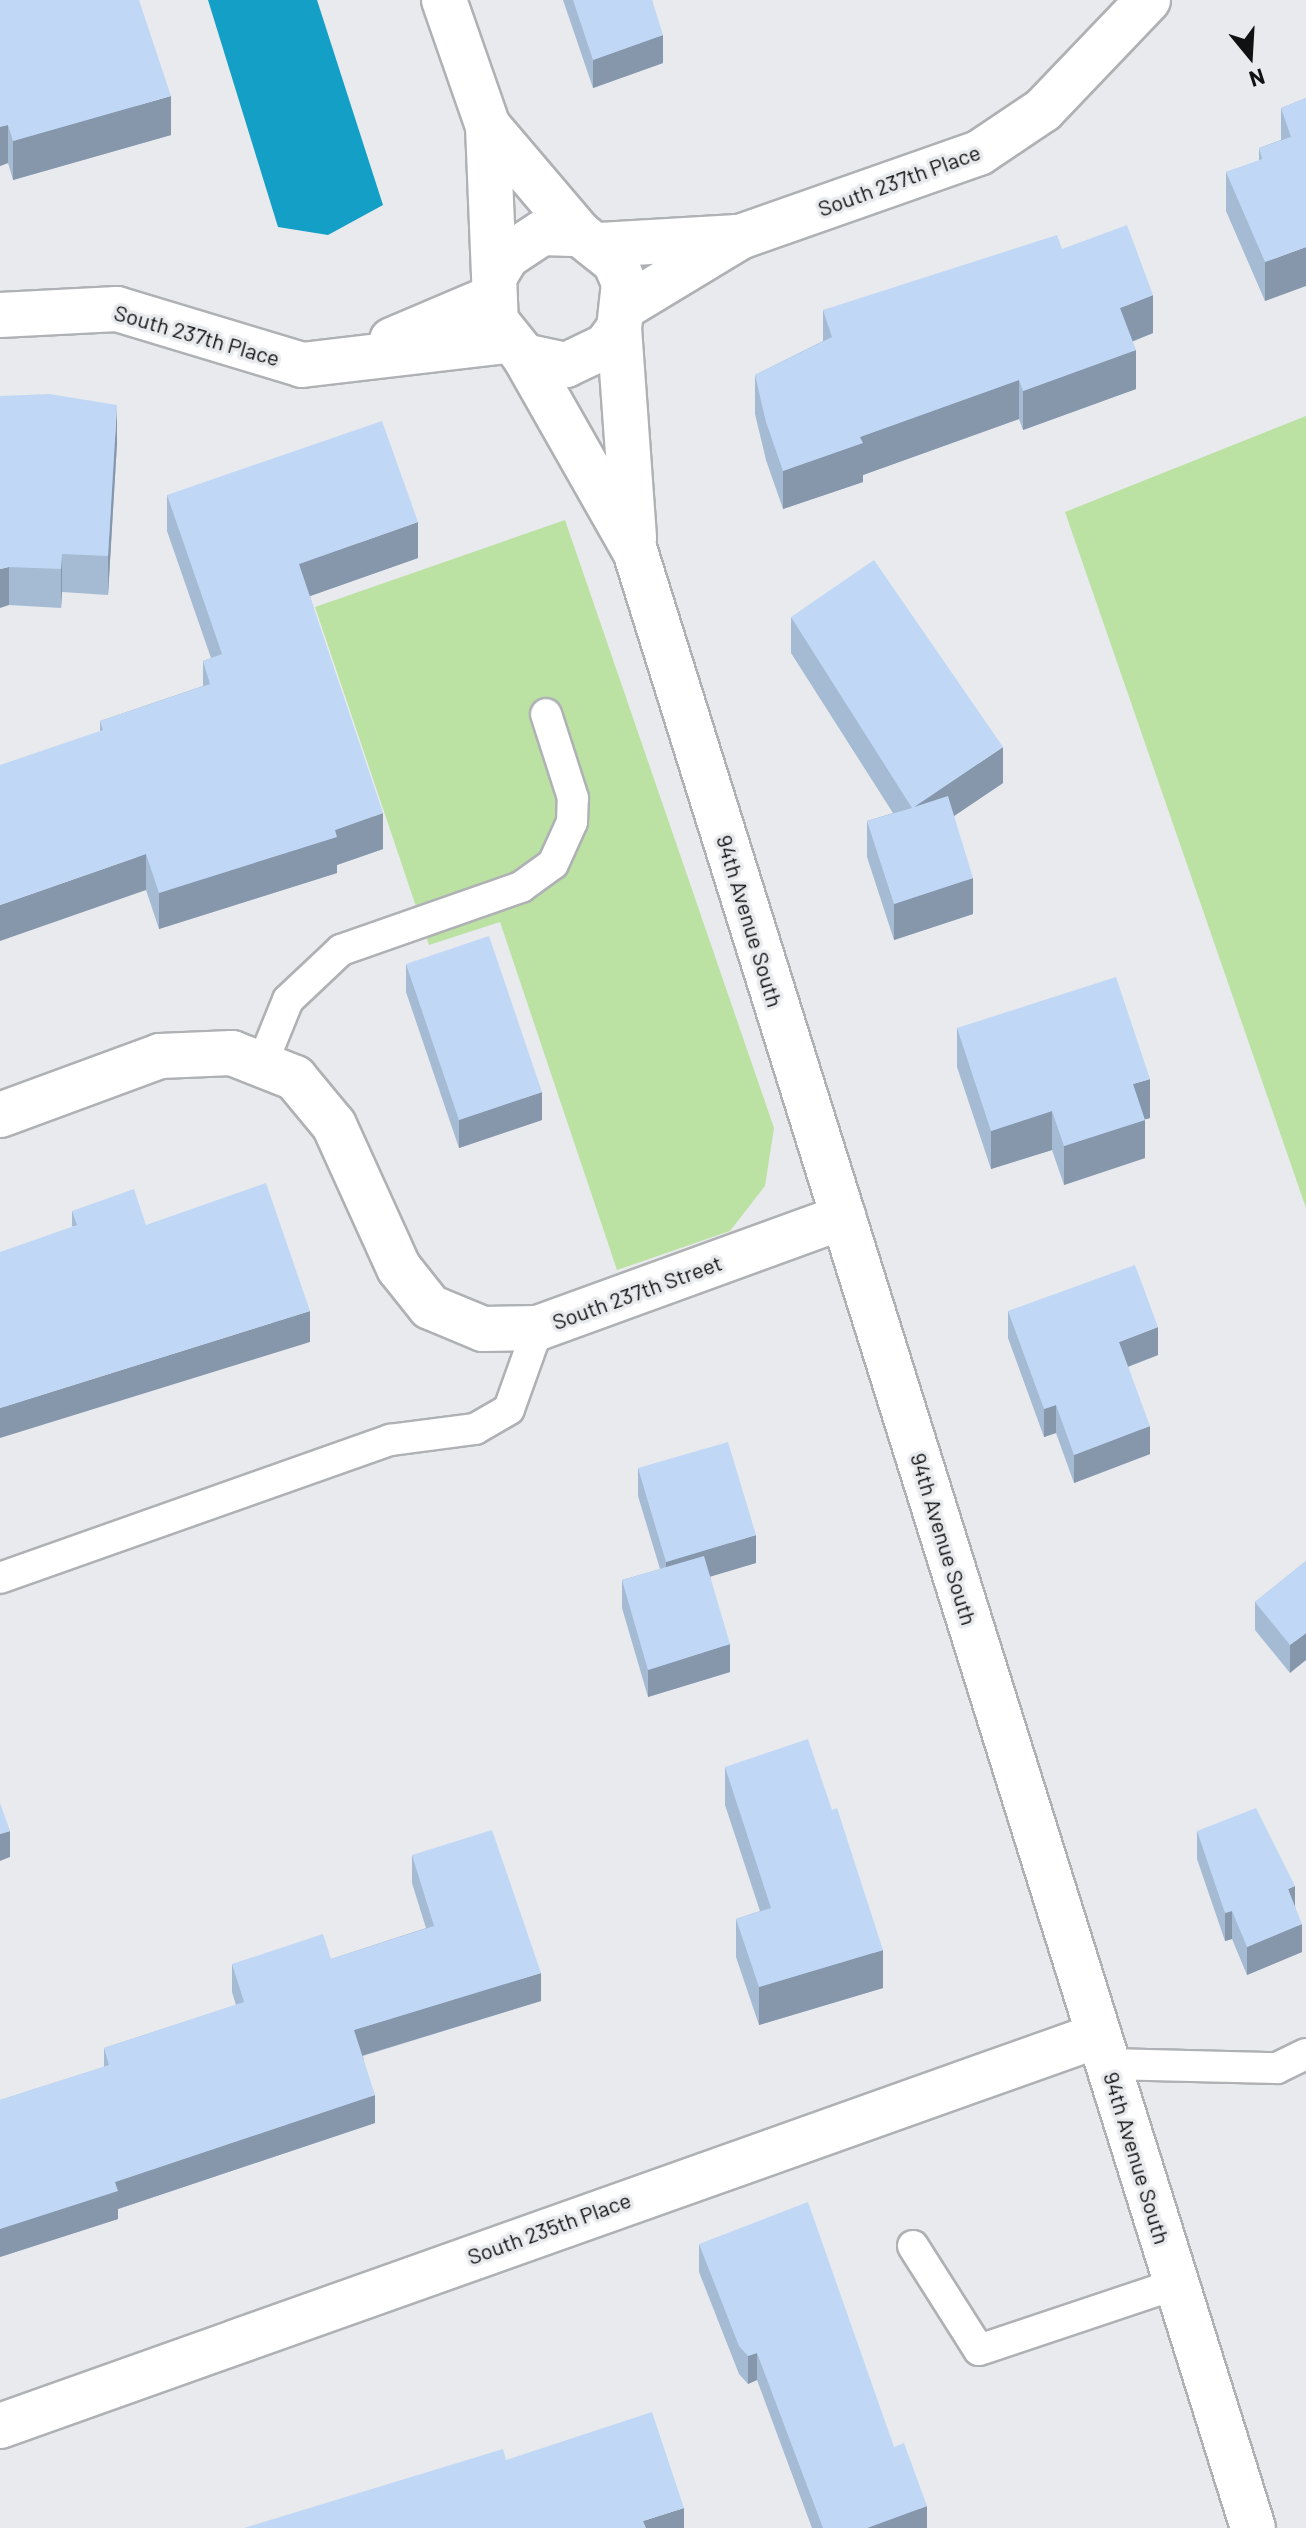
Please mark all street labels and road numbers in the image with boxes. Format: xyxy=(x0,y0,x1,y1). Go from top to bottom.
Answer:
street label: South 237th Place xyxy=(814,138,984,222)
street label: South 237th Place xyxy=(111,299,283,371)
street label: 94th Avenue South xyxy=(711,832,789,1010)
street label: South 237th Street xyxy=(549,1249,725,1335)
street label: 94th Avenue South xyxy=(905,1450,983,1628)
street label: 94th Avenue South xyxy=(1098,2069,1176,2247)
street label: South 235th Place xyxy=(464,2186,634,2270)

